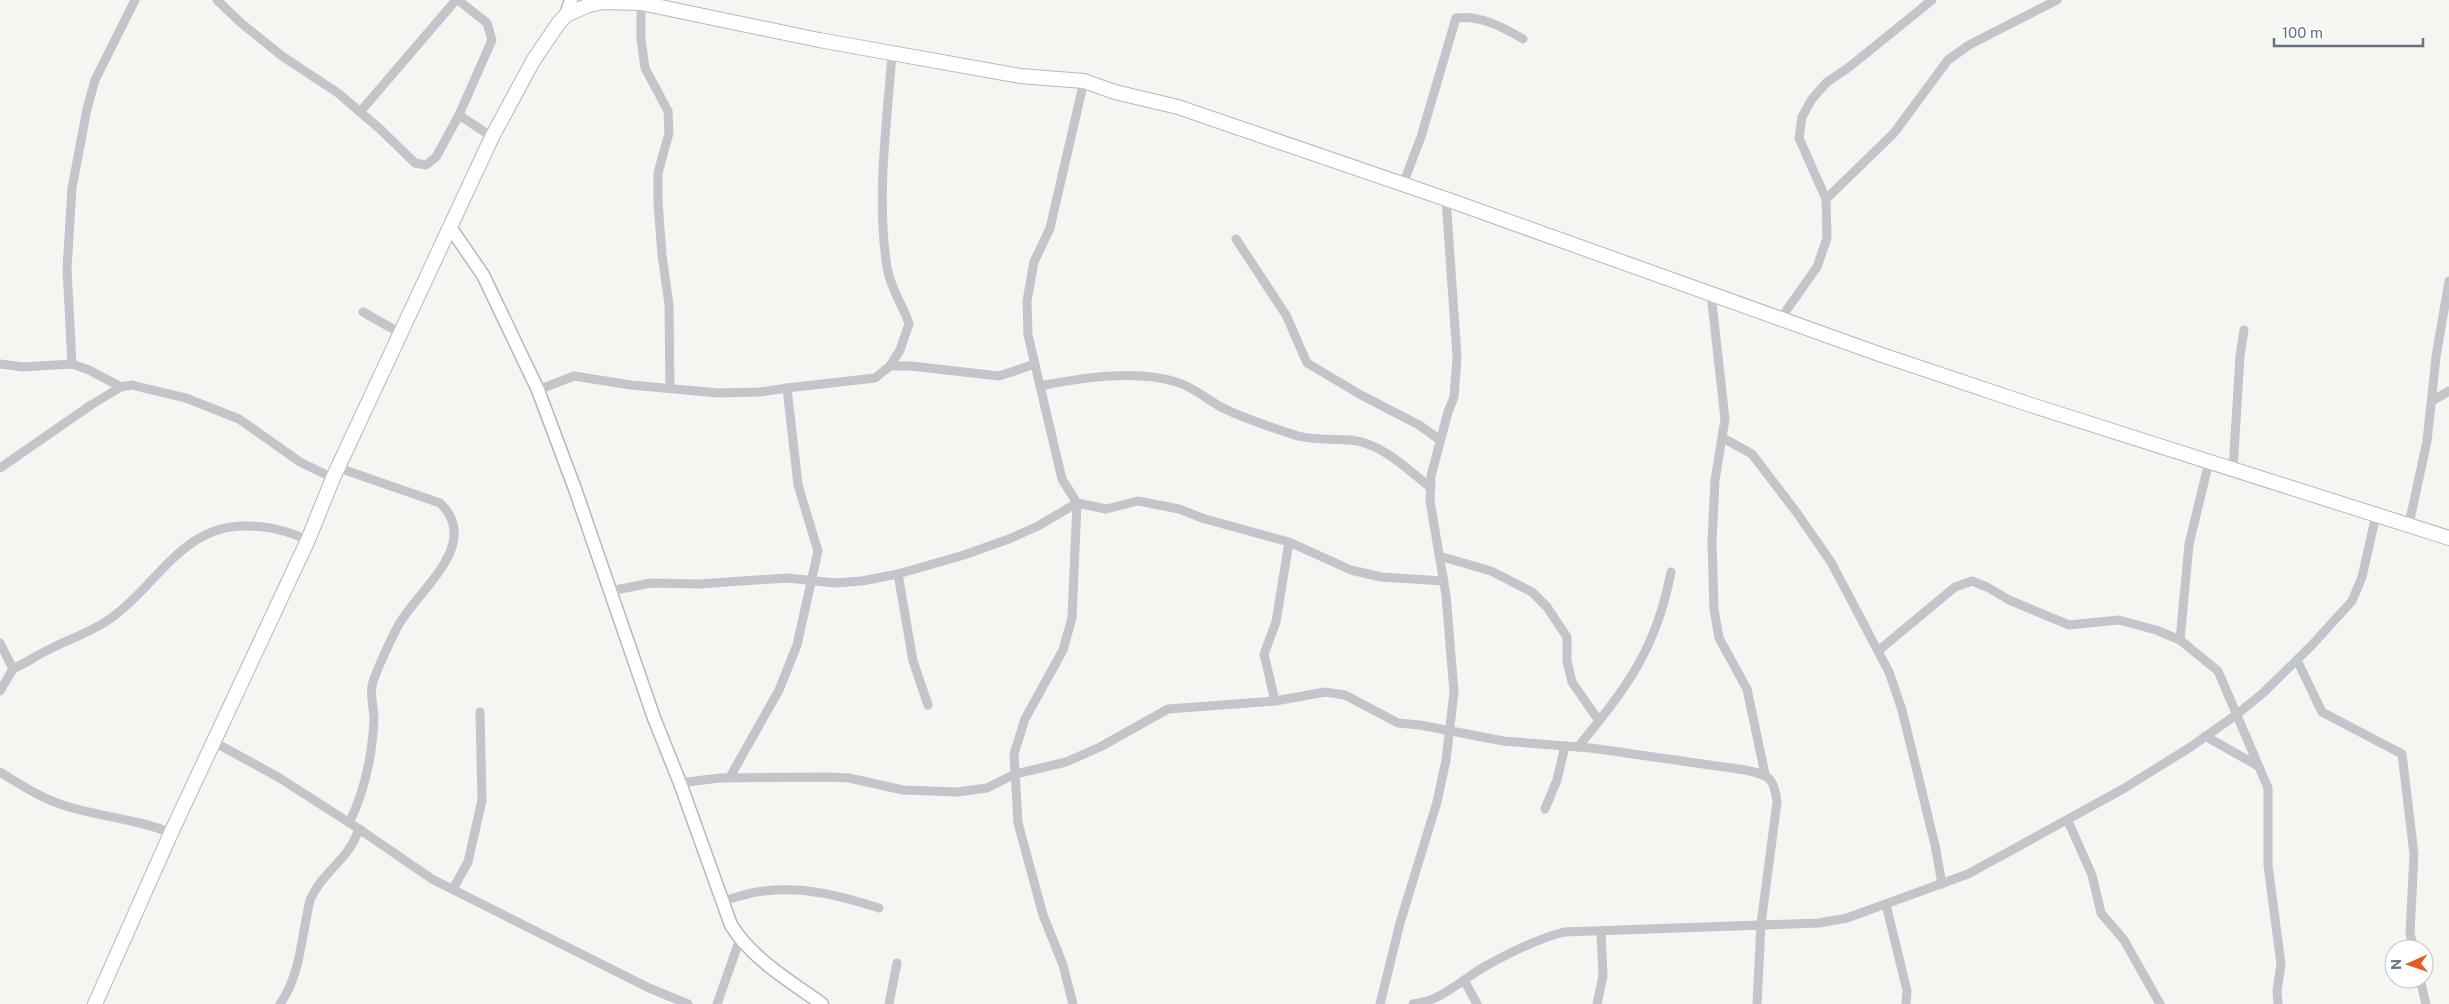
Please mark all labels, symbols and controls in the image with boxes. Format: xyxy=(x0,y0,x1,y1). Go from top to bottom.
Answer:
scale bar xyxy=(2274,15,2423,47)
text: 100 m xyxy=(2282,24,2323,41)
north arrow xyxy=(2384,939,2434,989)
text: N xyxy=(2388,959,2404,970)

